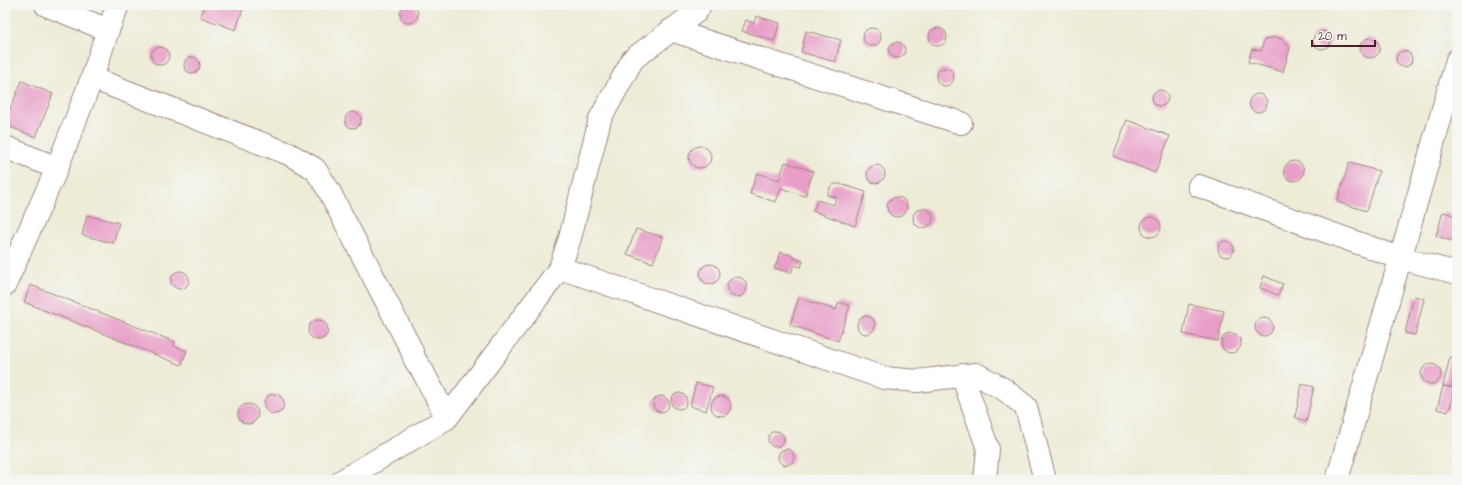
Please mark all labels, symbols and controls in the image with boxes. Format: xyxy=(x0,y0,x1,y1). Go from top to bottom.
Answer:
scale bar xyxy=(1312,22,1375,48)
text: 20 m xyxy=(1318,28,1347,45)

